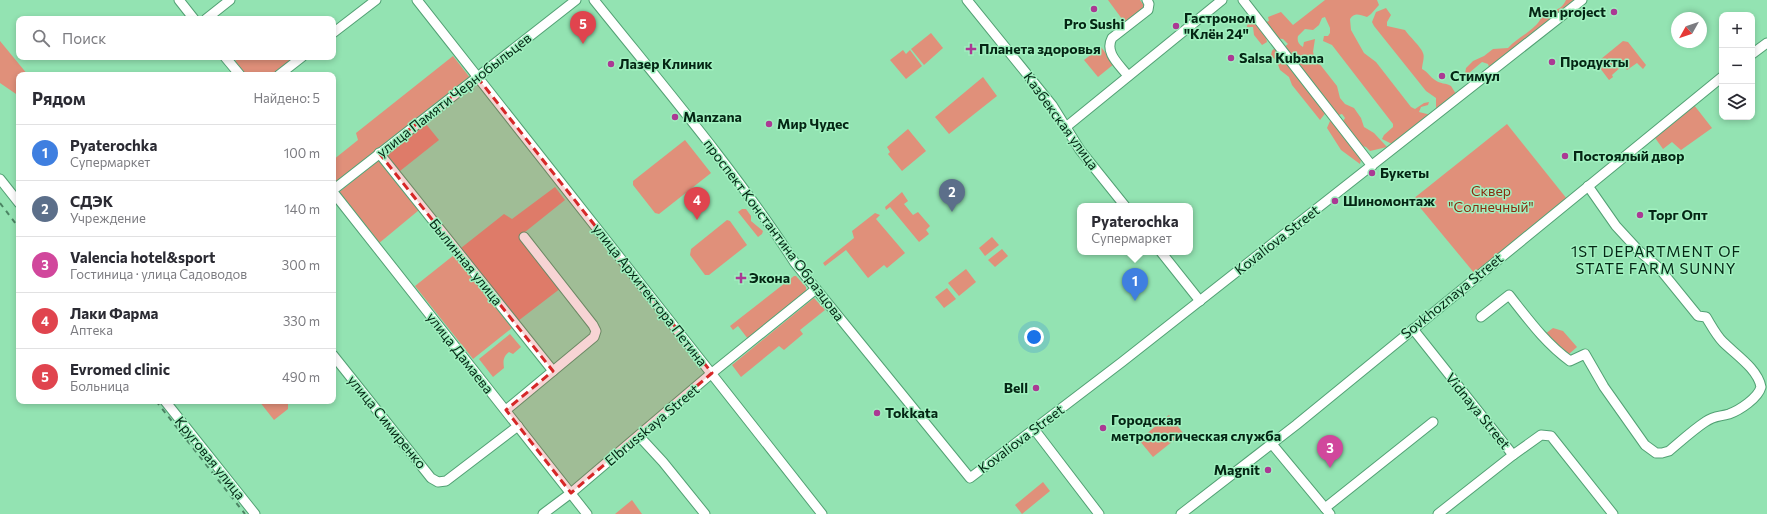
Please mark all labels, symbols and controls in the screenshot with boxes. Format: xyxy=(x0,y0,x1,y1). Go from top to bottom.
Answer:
place label: Men project xyxy=(1528,3,1606,20)
marker: Pro Sushi xyxy=(1089,4,1099,14)
marker: Men project xyxy=(1609,7,1619,17)
place label: Гастроном "Клён 24" xyxy=(1184,9,1255,42)
pin: 5 xyxy=(570,11,596,44)
north arrow xyxy=(1671,12,1707,48)
map controls xyxy=(1719,12,1755,120)
button: + xyxy=(1719,12,1755,48)
place label: Pro Sushi xyxy=(1064,15,1124,32)
search box xyxy=(16,16,336,60)
marker: Гастроном "Клён 24" xyxy=(1171,21,1181,31)
icon: search xyxy=(30,27,52,49)
text: Поиск xyxy=(62,29,106,47)
street label: улица Памяти Чернобыльцев xyxy=(373,29,534,160)
place label: Планета здоровья xyxy=(979,40,1101,57)
marker: Планета здоровья xyxy=(966,44,976,54)
button: − xyxy=(1719,48,1755,84)
place label: Salsa Kubana xyxy=(1239,49,1324,66)
marker: Salsa Kubana xyxy=(1226,53,1236,63)
place label: Продукты xyxy=(1560,53,1629,70)
place label: Лазер Клиник xyxy=(619,55,713,72)
marker: Продукты xyxy=(1547,57,1557,67)
marker: Лазер Клиник xyxy=(606,59,616,69)
place label: Стимул xyxy=(1450,67,1500,84)
street label: Казбекская улица xyxy=(1020,69,1103,173)
marker: Стимул xyxy=(1437,71,1447,81)
button: layers xyxy=(1719,84,1755,120)
text: Рядом xyxy=(32,88,86,109)
text: Найдено: 5 xyxy=(253,90,320,106)
place label: Manzana xyxy=(683,108,742,125)
marker: Manzana xyxy=(670,112,680,122)
place label: Мир Чудес xyxy=(777,115,849,132)
marker: Мир Чудес xyxy=(764,119,774,129)
street label: проспект Константина Образцова xyxy=(700,135,848,324)
text: Pyaterochka xyxy=(70,136,157,154)
text: 1 xyxy=(42,145,48,161)
text: 100 m xyxy=(284,145,320,161)
place label: Постоялый двор xyxy=(1573,147,1684,164)
marker: Постоялый двор xyxy=(1560,151,1570,161)
text: Супермаркет xyxy=(70,154,150,170)
place label: Букеты xyxy=(1380,164,1429,181)
marker: Букеты xyxy=(1367,168,1377,178)
pin: 2 xyxy=(939,179,965,212)
park label: Сквер "Солнечный" xyxy=(1448,182,1534,215)
pin: 4 xyxy=(684,187,710,220)
text: СДЭК xyxy=(70,192,113,210)
place label: Шиномонтаж xyxy=(1343,192,1435,209)
marker: Шиномонтаж xyxy=(1330,196,1340,206)
text: 2 xyxy=(41,201,49,217)
text: 140 m xyxy=(284,201,320,217)
street label: Kovaliova Street xyxy=(1231,201,1323,278)
popup xyxy=(1077,203,1193,255)
place label: Торг Опт xyxy=(1648,206,1708,223)
text: Учреждение xyxy=(70,210,146,226)
marker: Торг Опт xyxy=(1635,210,1645,220)
text: Pyaterochka xyxy=(1091,212,1179,230)
street label: Былинная улица xyxy=(426,215,507,308)
street label: улица Архитектора Петина xyxy=(590,220,711,369)
text: Супермаркет xyxy=(1091,230,1172,246)
district label: 1ST DEPARTMENT OF STATE FARM SUNNY xyxy=(1571,242,1741,277)
text: Valencia hotel&sport xyxy=(70,248,215,266)
street label: Sovkhoznaya Street xyxy=(1397,249,1506,342)
text: 3 xyxy=(41,257,49,273)
text: 300 m xyxy=(282,257,320,273)
text: Гостиница · улица Садоводов xyxy=(70,266,247,282)
pin: 1 xyxy=(1122,268,1148,301)
place label: Экона xyxy=(749,269,790,286)
marker: Экона xyxy=(736,273,746,283)
text: Лаки Фарма xyxy=(70,304,158,322)
street label: улица Дамаева xyxy=(423,309,497,397)
text: 4 xyxy=(41,313,49,329)
text: 330 m xyxy=(283,313,320,329)
text: Аптека xyxy=(70,322,113,338)
your location xyxy=(1024,327,1044,347)
text: Evromed clinic xyxy=(70,360,170,378)
text: 5 xyxy=(41,369,49,385)
text: 490 m xyxy=(282,369,320,385)
street label: Vidnaya Street xyxy=(1442,369,1514,452)
street label: улица Симиренко xyxy=(344,371,430,472)
text: Больница xyxy=(70,378,129,394)
place label: Bell xyxy=(1004,379,1028,396)
street label: Elbrusskaya Street xyxy=(601,380,702,469)
marker: Bell xyxy=(1031,383,1041,393)
street label: Kovaliova Street xyxy=(974,401,1067,476)
place label: Tokkata xyxy=(885,404,938,421)
marker: Tokkata xyxy=(872,408,882,418)
place label: Городская метрологическая служба xyxy=(1111,411,1281,444)
street label: Круговая улица xyxy=(172,413,249,503)
marker: Городская метрологическая служба xyxy=(1098,423,1108,433)
pin: 3 xyxy=(1317,435,1343,468)
place label: Magnit xyxy=(1214,461,1260,478)
marker: Magnit xyxy=(1263,465,1273,475)

